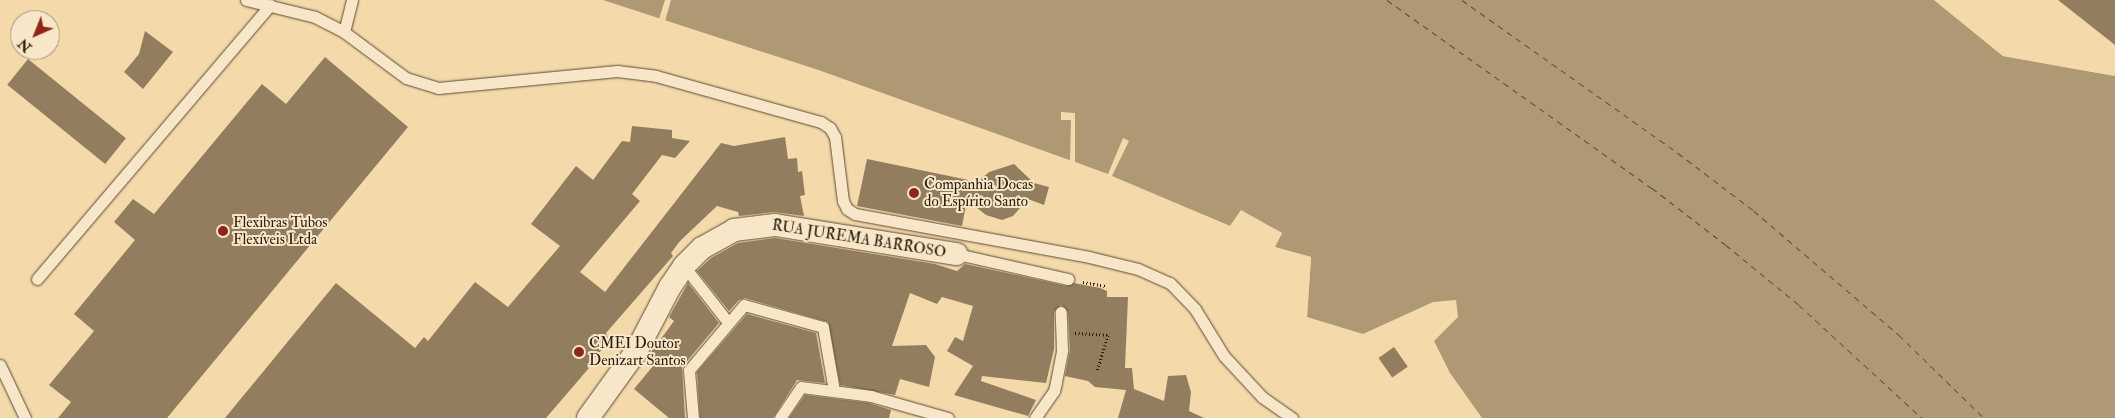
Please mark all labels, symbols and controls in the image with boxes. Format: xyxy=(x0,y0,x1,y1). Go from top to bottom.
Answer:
north arrow xyxy=(10,10,60,60)
text: N xyxy=(15,35,35,56)
place label: Companhia Docas do Espírito Santo xyxy=(924,175,1033,210)
marker: Companhia Docas do Espírito Santo xyxy=(908,187,920,199)
place label: Flexibras Tubos Flexíveis Ltda xyxy=(233,213,327,248)
street label: RUA JUREMA BARROSO xyxy=(771,216,947,262)
marker: Flexibras Tubos Flexíveis Ltda xyxy=(217,225,229,237)
place label: CMEI Doutor Denizart Santos xyxy=(589,334,686,369)
marker: CMEI Doutor Denizart Santos xyxy=(573,346,585,358)

